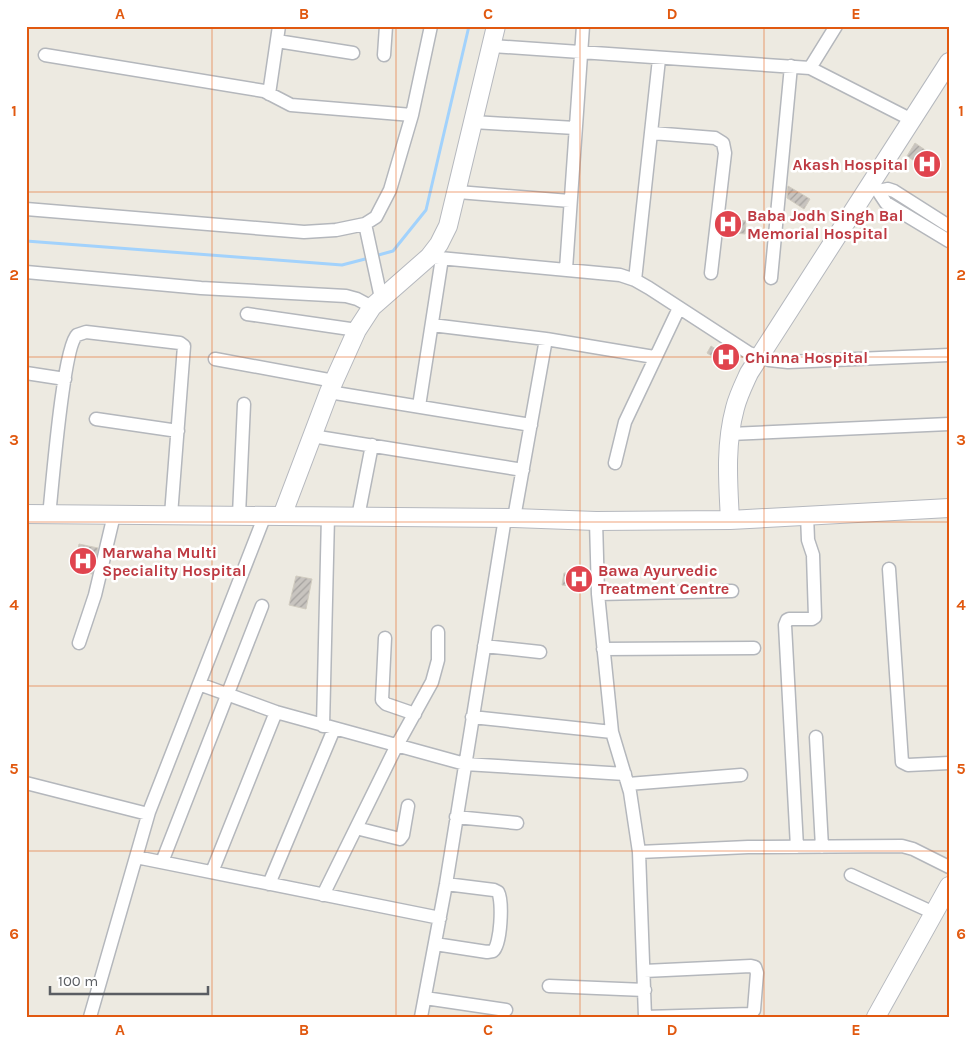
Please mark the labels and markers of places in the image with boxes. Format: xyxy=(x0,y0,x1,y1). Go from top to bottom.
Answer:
hospital icon: Akash Hospital xyxy=(912,149,942,179)
place label: Akash Hospital xyxy=(792,155,908,174)
place label: Baba Jodh Singh Bal Memorial Hospital xyxy=(747,206,903,243)
hospital icon: Baba Jodh Singh Bal Memorial Hospital xyxy=(713,209,743,239)
hospital icon: Chinna Hospital xyxy=(711,342,741,372)
place label: Chinna Hospital xyxy=(745,348,868,367)
place label: Marwaha Multi Speciality Hospital xyxy=(102,543,246,580)
hospital icon: Marwaha Multi Speciality Hospital xyxy=(68,546,98,576)
place label: Bawa Ayurvedic Treatment Centre xyxy=(598,561,729,598)
hospital icon: Bawa Ayurvedic Treatment Centre xyxy=(564,564,594,594)

